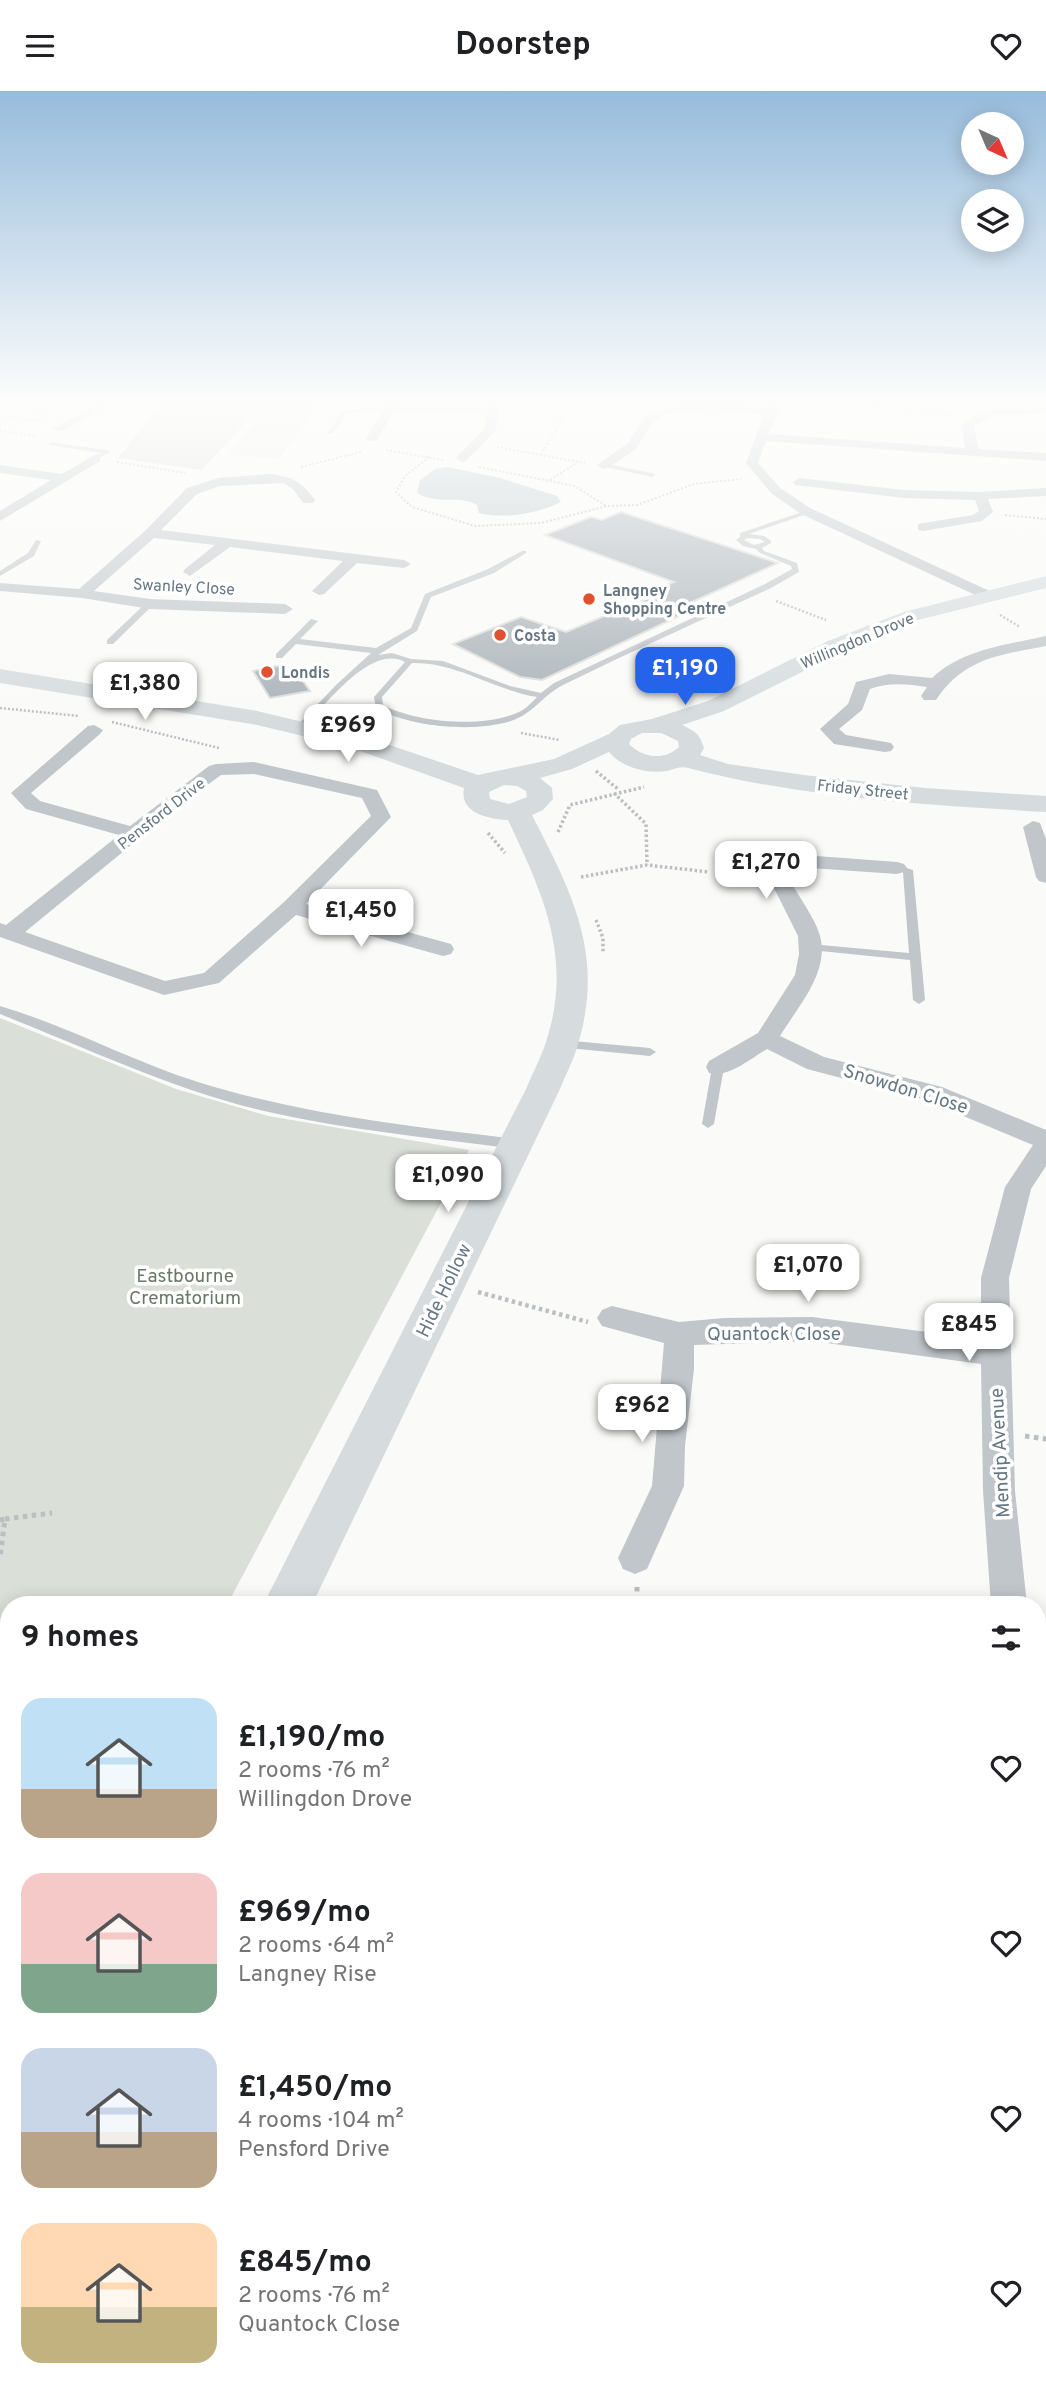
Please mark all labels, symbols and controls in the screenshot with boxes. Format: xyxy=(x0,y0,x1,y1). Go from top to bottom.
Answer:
text: Doorstep xyxy=(455,26,591,66)
icon: menu xyxy=(21,27,59,65)
icon: heart xyxy=(987,27,1025,65)
north arrow xyxy=(961,112,1024,175)
map controls xyxy=(961,112,1024,252)
button: layers xyxy=(961,189,1024,252)
street label: Swanley Close xyxy=(132,575,235,601)
place label: Langney Shopping Centre xyxy=(603,582,726,620)
marker: Langney Shopping Centre xyxy=(581,591,597,607)
street label: Willingdon Drove xyxy=(798,609,917,675)
marker: Costa xyxy=(492,627,508,643)
place label: Costa xyxy=(514,627,556,647)
pin: £1,190 xyxy=(628,647,742,707)
text: £1,190 xyxy=(651,655,719,684)
pin: £1,380 xyxy=(88,663,202,722)
marker: Londis xyxy=(259,664,275,680)
place label: Londis xyxy=(281,664,330,684)
text: £1,380 xyxy=(109,670,181,699)
pin: £969 xyxy=(307,705,389,764)
text: £969 xyxy=(320,712,376,741)
street label: Pensford Drive xyxy=(114,774,210,855)
street label: Friday Street xyxy=(816,776,909,806)
pin: £1,270 xyxy=(709,841,823,901)
text: £1,270 xyxy=(731,849,801,878)
pin: £1,450 xyxy=(304,889,418,949)
text: £1,450 xyxy=(325,897,397,926)
street label: Snowdon Close xyxy=(840,1060,971,1120)
pin: £1,090 xyxy=(391,1155,505,1214)
text: £1,090 xyxy=(411,1162,485,1191)
street label: Hide Hollow xyxy=(412,1240,478,1342)
pin: £1,070 xyxy=(751,1245,865,1304)
text: £1,070 xyxy=(772,1252,844,1281)
park label: Eastbourne Crematorium xyxy=(129,1265,241,1311)
pin: £845 xyxy=(928,1303,1010,1363)
text: £845 xyxy=(940,1311,998,1340)
street label: Quantock Close xyxy=(707,1323,841,1347)
pin: £962 xyxy=(601,1385,683,1444)
street label: Mendip Avenue xyxy=(986,1387,1016,1519)
text: £962 xyxy=(614,1392,670,1421)
icon: filters xyxy=(987,1619,1025,1657)
text: 9 homes xyxy=(21,1620,139,1657)
text: £1,190/mo xyxy=(238,1720,385,1757)
icon: home xyxy=(77,1726,161,1810)
icon: heart xyxy=(987,1749,1025,1787)
text: 2 rooms · 76 m² xyxy=(238,1757,390,1786)
text: Willingdon Drove xyxy=(238,1786,412,1815)
text: £969/mo xyxy=(238,1895,371,1932)
icon: home xyxy=(77,1901,161,1985)
icon: heart xyxy=(987,1924,1025,1962)
text: 2 rooms · 64 m² xyxy=(238,1932,394,1961)
text: Langney Rise xyxy=(238,1961,377,1990)
text: £1,450/mo xyxy=(238,2070,392,2107)
icon: home xyxy=(77,2076,161,2160)
icon: heart xyxy=(987,2099,1025,2137)
text: 4 rooms · 104 m² xyxy=(238,2107,404,2136)
text: Pensford Drive xyxy=(238,2136,390,2165)
text: £845/mo xyxy=(238,2245,372,2282)
icon: home xyxy=(77,2251,161,2335)
icon: heart xyxy=(987,2274,1025,2312)
text: 2 rooms · 76 m² xyxy=(238,2282,390,2311)
text: Quantock Close xyxy=(238,2311,400,2340)

